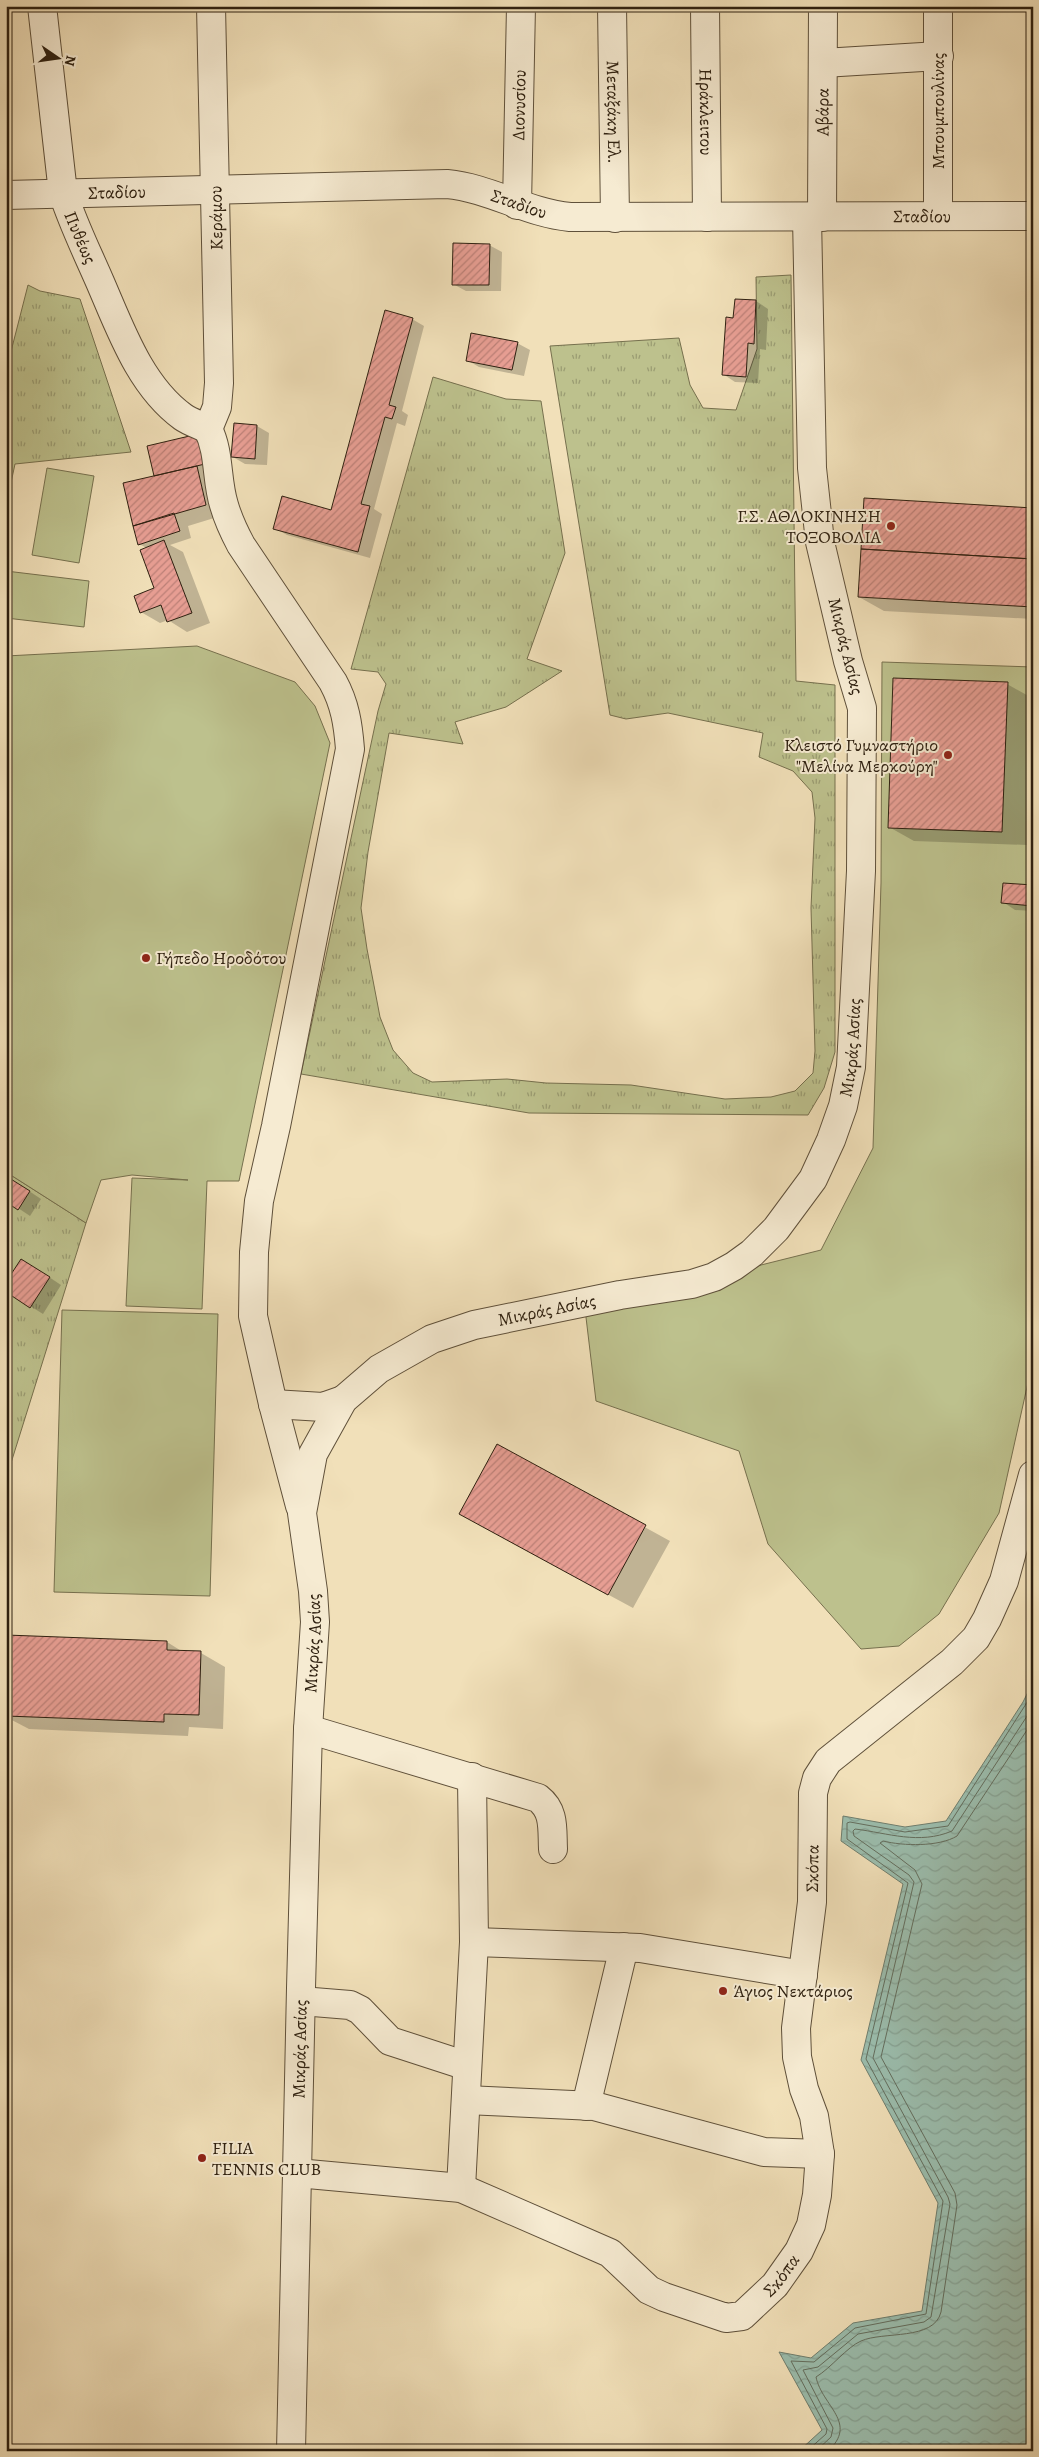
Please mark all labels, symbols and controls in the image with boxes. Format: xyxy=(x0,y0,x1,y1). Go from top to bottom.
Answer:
north arrow xyxy=(32,32,82,82)
street label: Μπουμπουλίνας xyxy=(926,53,950,169)
text: N xyxy=(60,54,81,68)
street label: Μεταξάκη Ελ. xyxy=(601,60,626,164)
street label: Ηράκλειτου xyxy=(694,68,718,156)
street label: Διονυσίου xyxy=(506,69,532,141)
street label: Αβάρα xyxy=(810,88,835,137)
street label: Σταδίου xyxy=(88,180,146,205)
street label: Σταδίου xyxy=(488,183,550,224)
street label: Κεράμου xyxy=(203,186,229,250)
street label: Σταδίου xyxy=(893,204,951,228)
street label: Πυθέως xyxy=(59,208,102,268)
place label: Γ.Σ. ΑΘΛΟΚΙΝΗΣΗ ΤΟΞΟΒΟΛΙΑ xyxy=(737,504,881,549)
marker: Γ.Σ. ΑΘΛΟΚΙΝΗΣΗ ΤΟΞΟΒΟΛΙΑ xyxy=(885,520,897,532)
street label: Μικράς Ασίας xyxy=(822,595,870,697)
place label: Κλειστό Γυμναστήριο "Μελίνα Μερκούρη" xyxy=(784,733,938,778)
marker: Κλειστό Γυμναστήριο "Μελίνα Μερκούρη" xyxy=(942,749,954,761)
place label: Γήπεδο Ηροδότου xyxy=(156,946,287,970)
marker: Γήπεδο Ηροδότου xyxy=(140,952,152,964)
street label: Μικράς Ασίας xyxy=(833,998,866,1099)
street label: Μικράς Ασίας xyxy=(496,1288,598,1332)
street label: Μικράς Ασίας xyxy=(298,1593,327,1694)
street label: Σκόπα xyxy=(800,1844,825,1892)
place label: Άγιος Νεκτάριος xyxy=(733,1979,853,2003)
marker: Άγιος Νεκτάριος xyxy=(717,1985,729,1997)
street label: Μικράς Ασίας xyxy=(287,1999,313,2099)
place label: FILIA TENNIS CLUB xyxy=(212,2136,321,2181)
marker: FILIA TENNIS CLUB xyxy=(196,2152,208,2164)
street label: Σκόπα xyxy=(758,2249,805,2302)

